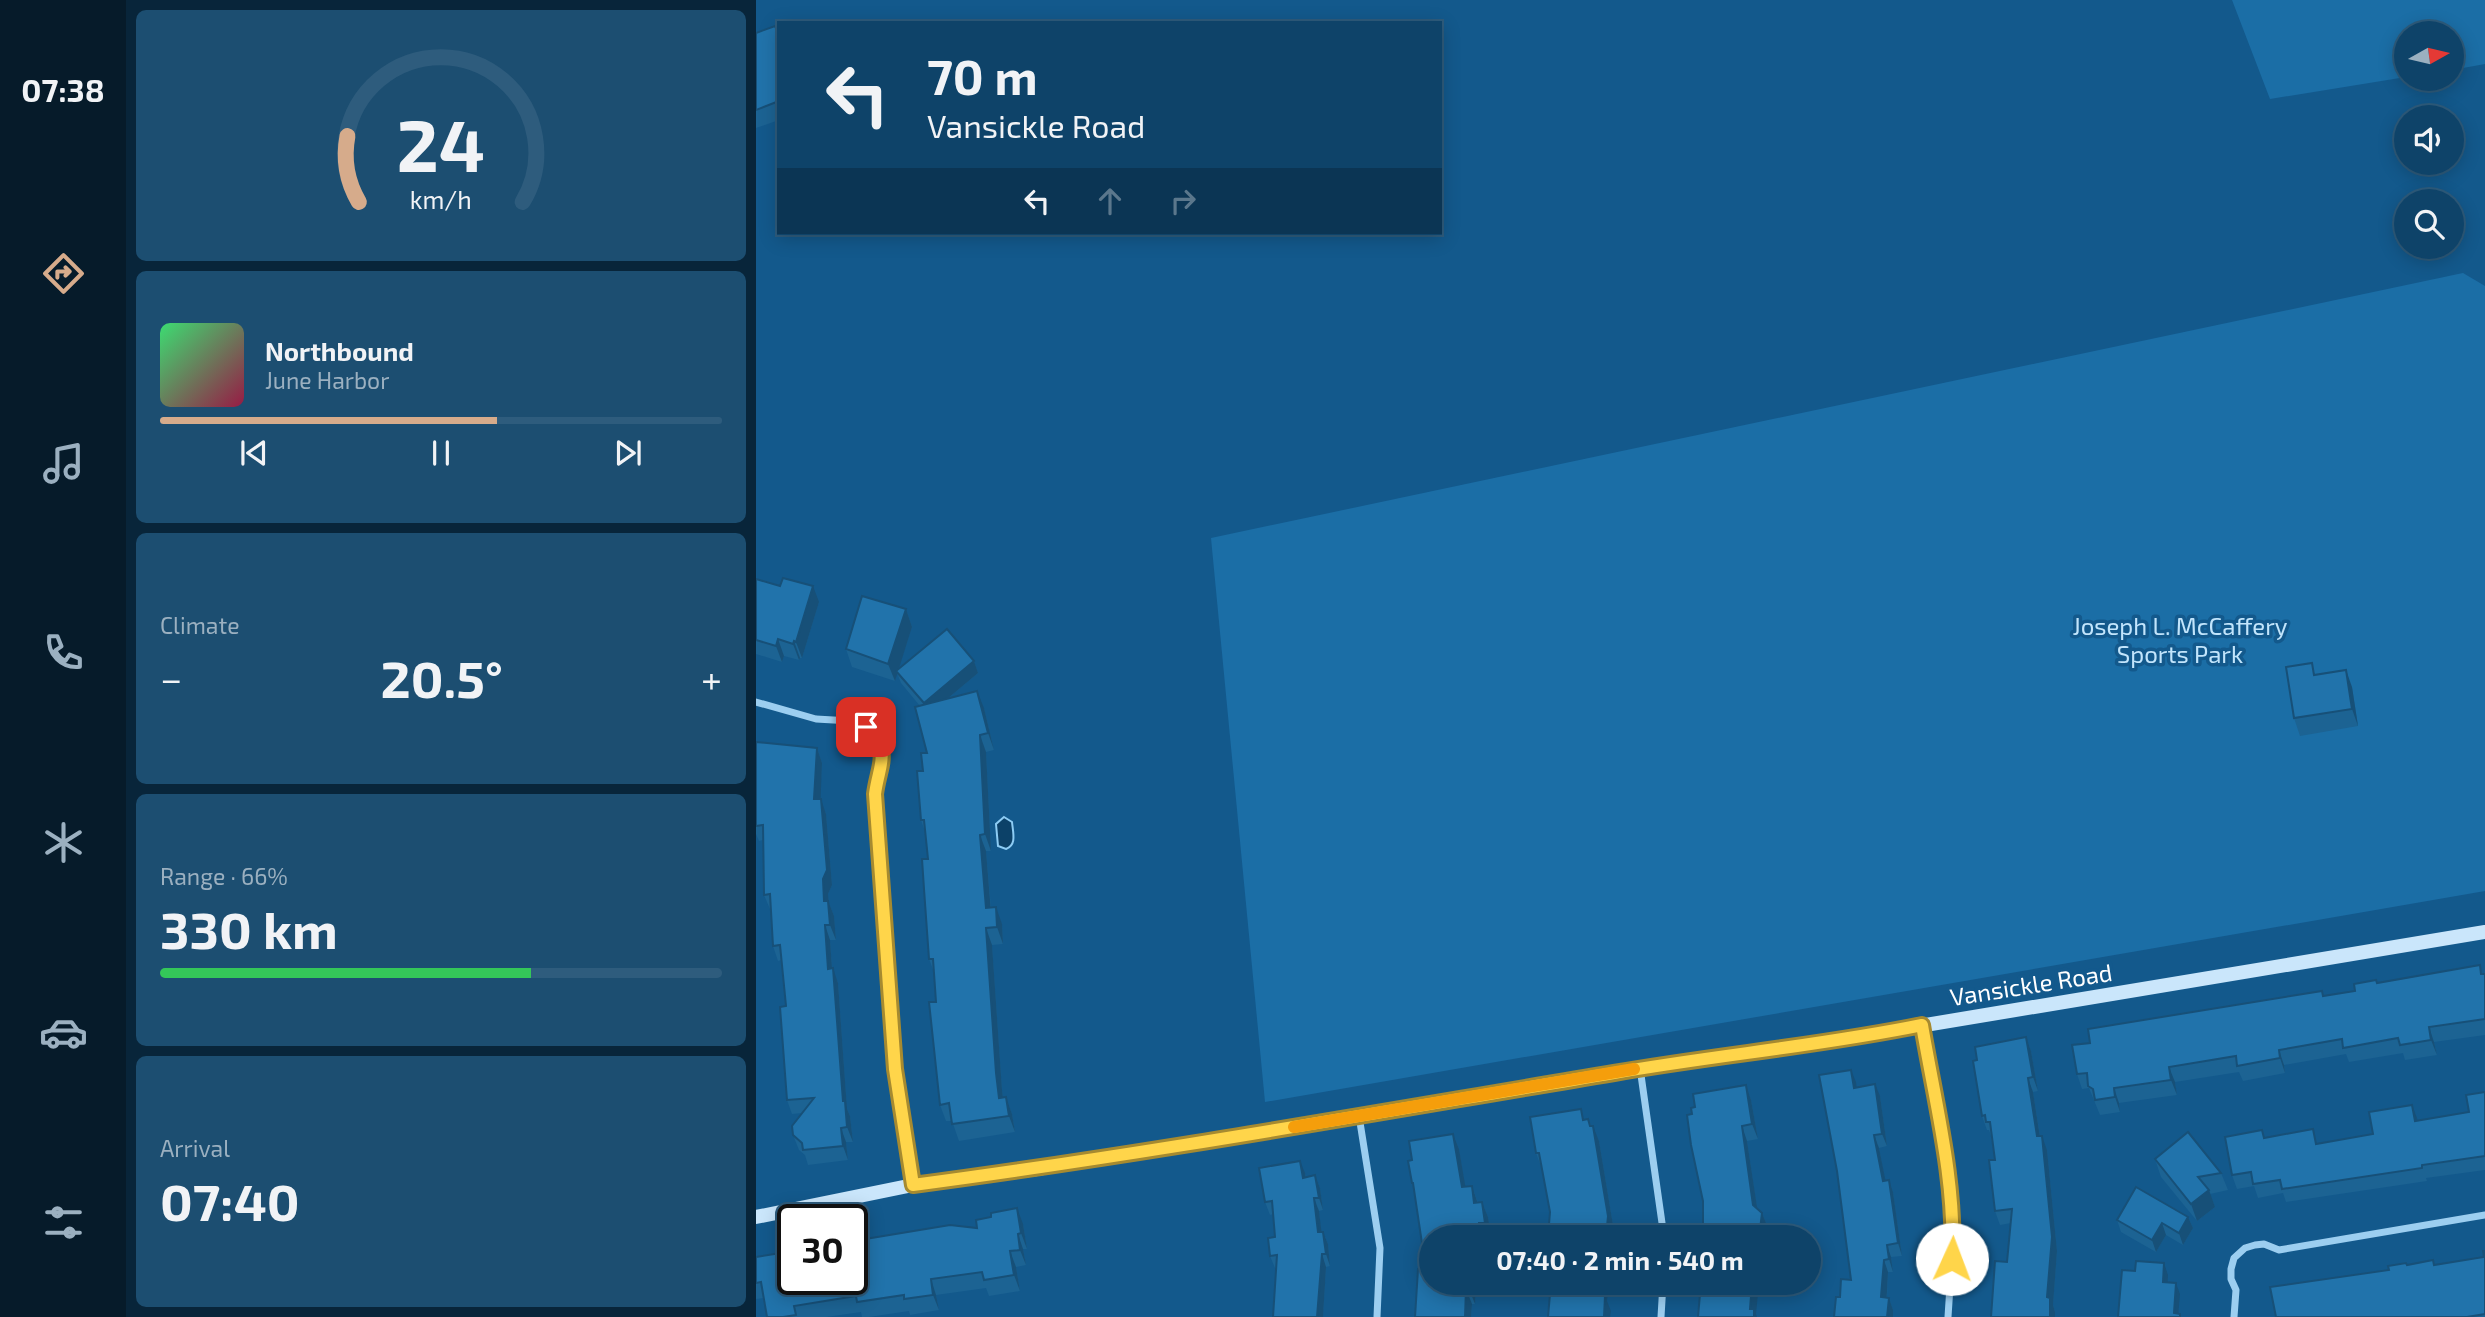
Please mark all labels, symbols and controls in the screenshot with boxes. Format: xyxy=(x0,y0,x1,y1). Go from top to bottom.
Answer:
north arrow xyxy=(2394,21,2464,91)
map controls xyxy=(2394,21,2464,259)
text: 70 m xyxy=(927,46,1038,105)
icon: left xyxy=(812,49,903,140)
text: 07:38 xyxy=(21,70,105,108)
text: 24 xyxy=(397,99,485,187)
button: sound xyxy=(2394,105,2464,175)
text: Vansickle Road xyxy=(927,106,1145,144)
icon: left xyxy=(1018,182,1056,220)
icon: ahead xyxy=(1091,182,1129,220)
icon: right xyxy=(1164,182,1202,220)
text: km/h xyxy=(410,184,472,214)
button: search xyxy=(2394,189,2464,259)
icon: directions xyxy=(39,249,88,298)
text: Northbound xyxy=(265,335,414,366)
text: June Harbor xyxy=(265,366,389,394)
icon: previous xyxy=(235,434,273,472)
icon: pause xyxy=(422,434,460,472)
icon: next xyxy=(609,434,647,472)
icon: music xyxy=(39,439,88,488)
text: Climate xyxy=(160,611,240,639)
park label: Joseph L. McCaffery Sports Park xyxy=(2073,611,2288,668)
icon: phone xyxy=(39,628,88,677)
text: 20.5° xyxy=(380,646,503,708)
text: − xyxy=(160,655,182,701)
text: + xyxy=(701,655,722,701)
pin xyxy=(836,697,896,757)
icon: arrive xyxy=(847,708,885,746)
icon: climate xyxy=(39,818,88,867)
text: Range · 66% xyxy=(160,862,288,890)
text: 330 km xyxy=(160,897,338,959)
street label: Vansickle Road xyxy=(1948,957,2114,1011)
icon: car xyxy=(39,1008,88,1057)
text: Arrival xyxy=(160,1134,230,1162)
text: 07:40 xyxy=(160,1169,300,1231)
icon: filters xyxy=(39,1198,88,1247)
speed limit sign: 30 xyxy=(777,1204,868,1295)
position arrow xyxy=(1915,1222,1989,1296)
text: 07:40 · 2 min · 540 m xyxy=(1496,1244,1744,1275)

